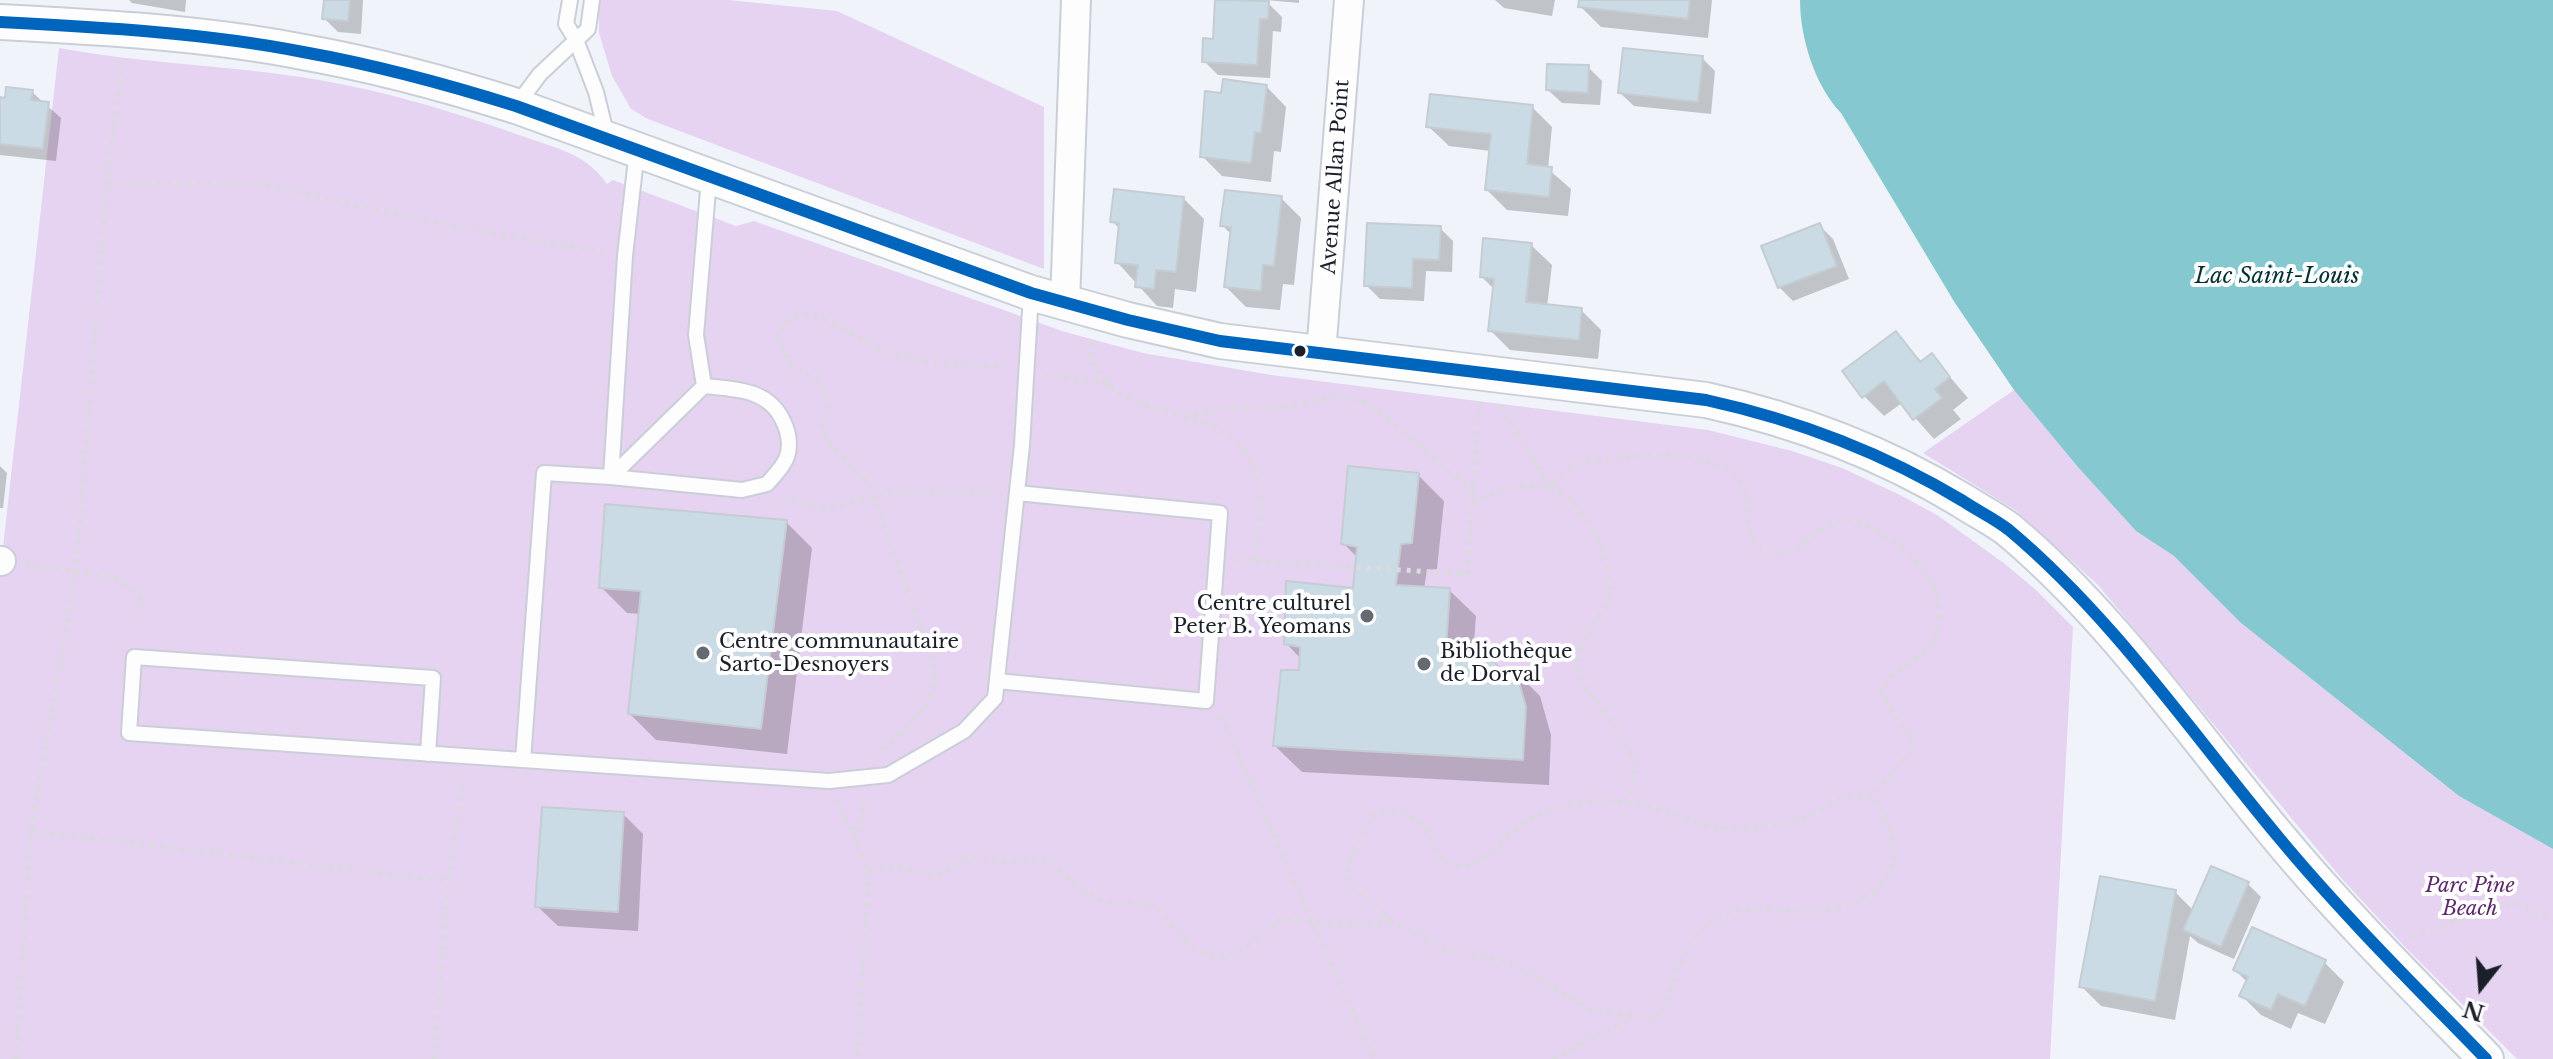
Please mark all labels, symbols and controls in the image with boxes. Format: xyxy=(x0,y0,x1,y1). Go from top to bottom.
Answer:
street label: Avenue Allan Point xyxy=(1317,79,1355,275)
water label: Lac Saint-Louis xyxy=(2195,264,2359,290)
unlabelled marker xyxy=(1292,343,1308,359)
place label: Centre culturel Peter B. Yeomans xyxy=(1173,592,1351,639)
marker: Centre culturel Peter B. Yeomans xyxy=(1358,607,1376,625)
place label: Centre communautaire Sarto-Desnoyers xyxy=(719,630,959,677)
place label: Bibliothèque de Dorval xyxy=(1440,640,1572,687)
marker: Centre communautaire Sarto-Desnoyers xyxy=(694,644,712,662)
marker: Bibliothèque de Dorval xyxy=(1415,655,1433,673)
park label: Parc Pine Beach xyxy=(2425,874,2515,921)
north arrow xyxy=(2441,947,2521,1027)
text: N xyxy=(2460,994,2488,1026)

